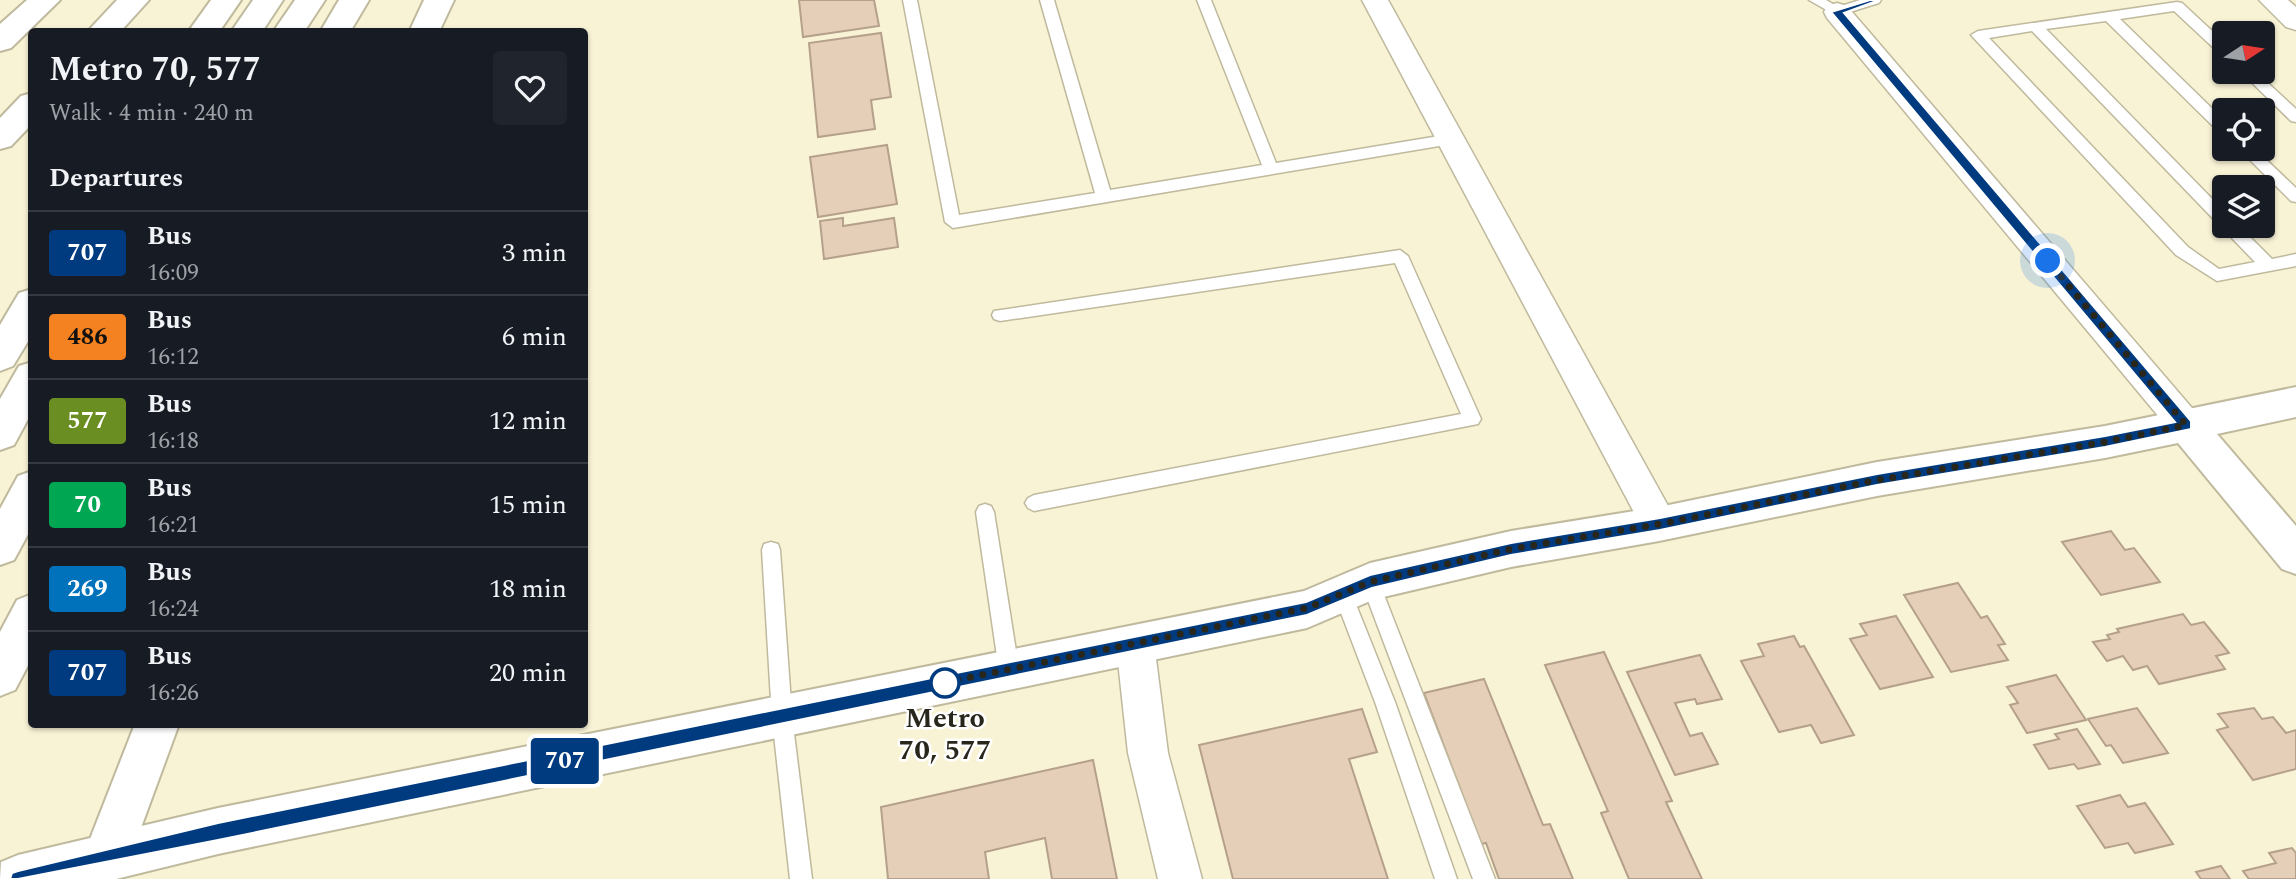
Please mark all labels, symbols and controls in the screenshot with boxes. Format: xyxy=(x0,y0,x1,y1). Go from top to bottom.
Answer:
north arrow xyxy=(2212,21,2275,84)
map controls xyxy=(2212,21,2275,238)
text: Metro 70, 577 xyxy=(49,45,261,95)
button: heart xyxy=(493,51,567,125)
text: Walk · 4 min · 240 m xyxy=(49,96,254,131)
button: locate xyxy=(2212,98,2275,161)
text: Departures xyxy=(49,158,183,198)
button: layers xyxy=(2212,175,2275,238)
text: Bus xyxy=(147,216,192,256)
text: 3 min xyxy=(502,233,567,273)
text: 707 xyxy=(67,235,108,271)
your location xyxy=(2030,243,2065,278)
text: 16:09 xyxy=(147,256,199,291)
text: Bus xyxy=(147,300,192,340)
text: 6 min xyxy=(502,317,567,357)
text: 486 xyxy=(67,319,108,355)
text: 16:12 xyxy=(147,340,199,375)
text: Bus xyxy=(147,384,192,424)
text: 12 min xyxy=(489,401,567,441)
text: 577 xyxy=(67,403,108,439)
text: 16:18 xyxy=(147,424,199,459)
text: Bus xyxy=(147,468,192,508)
text: 15 min xyxy=(489,485,567,525)
text: 70 xyxy=(74,487,101,523)
text: 16:21 xyxy=(147,508,199,543)
text: Bus xyxy=(147,552,192,592)
text: 18 min xyxy=(489,569,567,609)
text: 269 xyxy=(67,571,108,607)
text: 16:24 xyxy=(147,592,199,627)
text: Bus xyxy=(147,636,192,676)
text: 20 min xyxy=(489,653,567,693)
text: 707 xyxy=(67,655,108,691)
marker: Metro 70, 577 xyxy=(930,668,960,698)
text: 16:26 xyxy=(147,676,199,711)
place label: Metro 70, 577 xyxy=(898,697,992,772)
line badge: 707 xyxy=(525,738,605,784)
text: 707 xyxy=(545,743,585,779)

